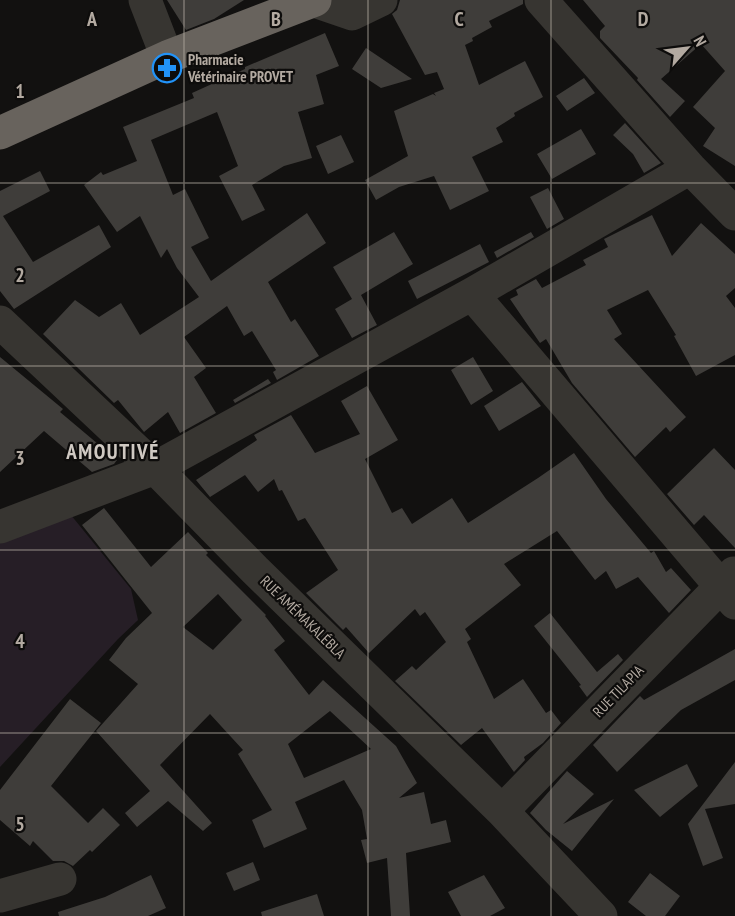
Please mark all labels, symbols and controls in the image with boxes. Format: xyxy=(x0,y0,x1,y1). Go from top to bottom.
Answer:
text: A xyxy=(86,6,98,32)
text: B xyxy=(271,6,281,32)
text: C xyxy=(454,6,464,32)
text: D xyxy=(638,6,649,32)
north arrow xyxy=(657,18,717,78)
text: N xyxy=(689,32,711,49)
place label: Pharmacie Vétérinaire PROVET xyxy=(187,50,293,86)
pharmacy icon: Pharmacie Vétérinaire PROVET xyxy=(151,52,183,84)
text: 1 xyxy=(15,78,25,104)
text: 2 xyxy=(15,262,25,288)
district label: AMOUTIVÉ xyxy=(65,438,160,465)
text: 3 xyxy=(15,445,25,471)
street label: RUE AMÉMAKALÉBLA xyxy=(256,572,350,663)
text: 4 xyxy=(15,628,25,654)
street label: RUE TILAPIA xyxy=(589,660,648,721)
text: 5 xyxy=(15,811,25,837)

